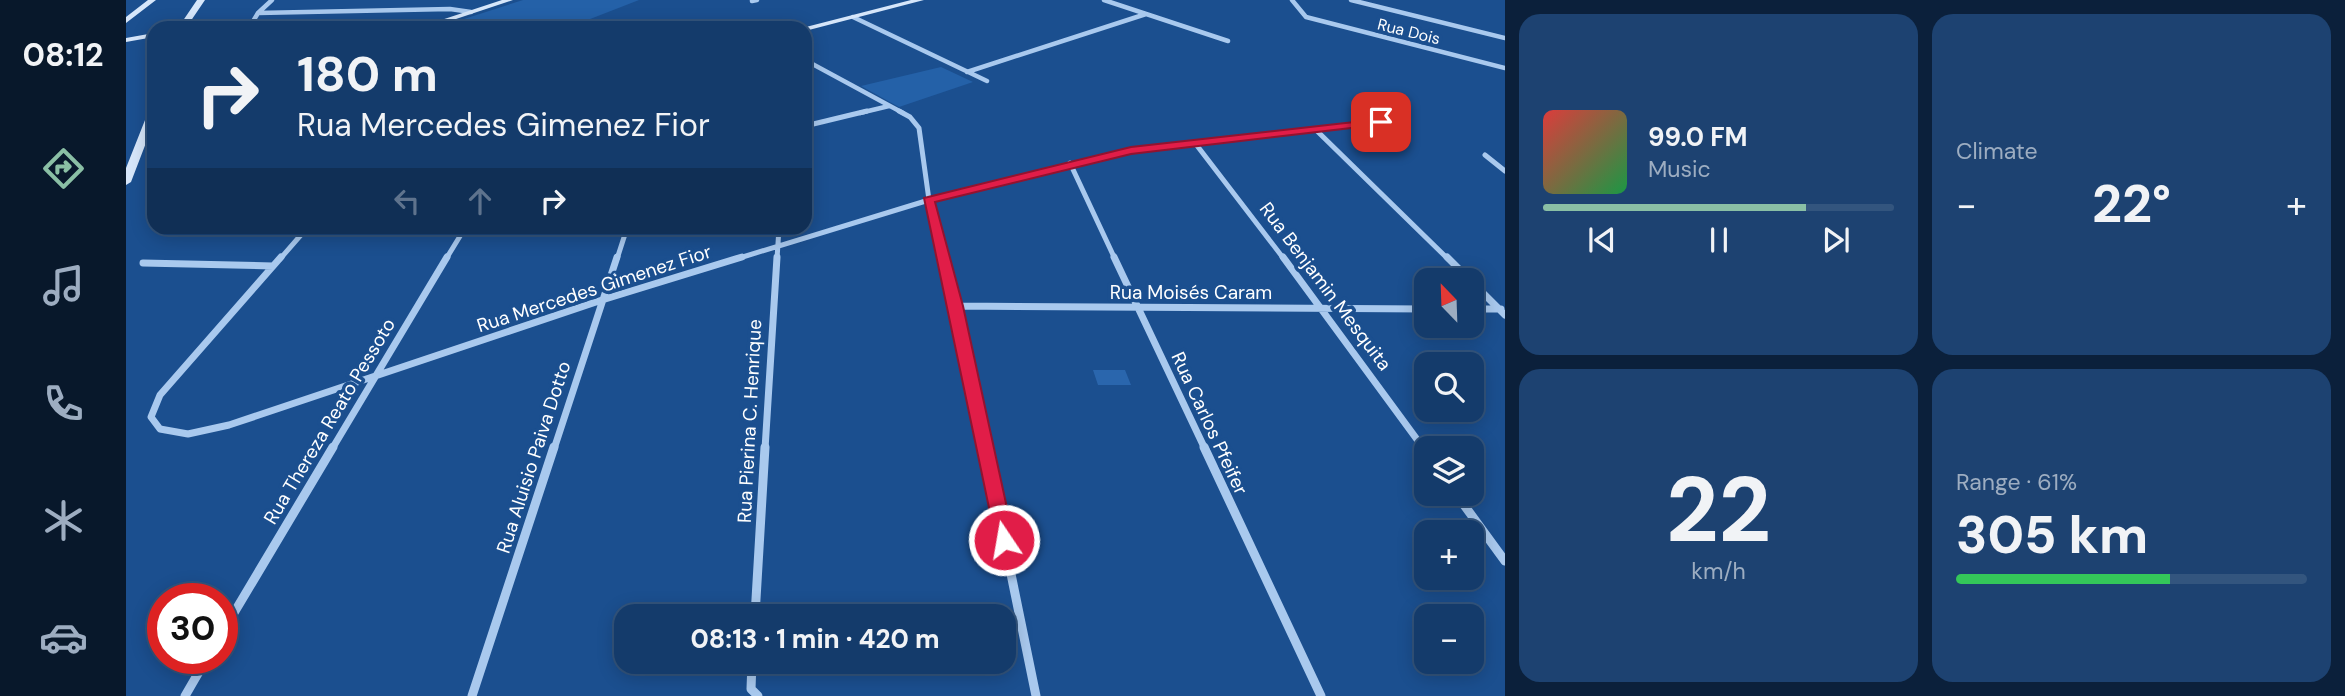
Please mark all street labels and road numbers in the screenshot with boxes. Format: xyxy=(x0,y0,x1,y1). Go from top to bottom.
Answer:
street label: Rua Dois xyxy=(1375,14,1442,49)
street label: Rua Benjamin Mesquita xyxy=(1254,197,1397,376)
street label: Rua Mercedes Gimenez Fior xyxy=(474,239,715,338)
street label: Rua Moisés Caram xyxy=(1110,280,1272,305)
street label: Rua Thereza Reato Pessoto xyxy=(258,314,401,529)
street label: Rua Pierina C. Henrique xyxy=(732,318,767,524)
street label: Rua Carlos Pfeifer xyxy=(1165,348,1254,499)
street label: Rua Aluisio Paiva Dotto xyxy=(491,358,576,556)

